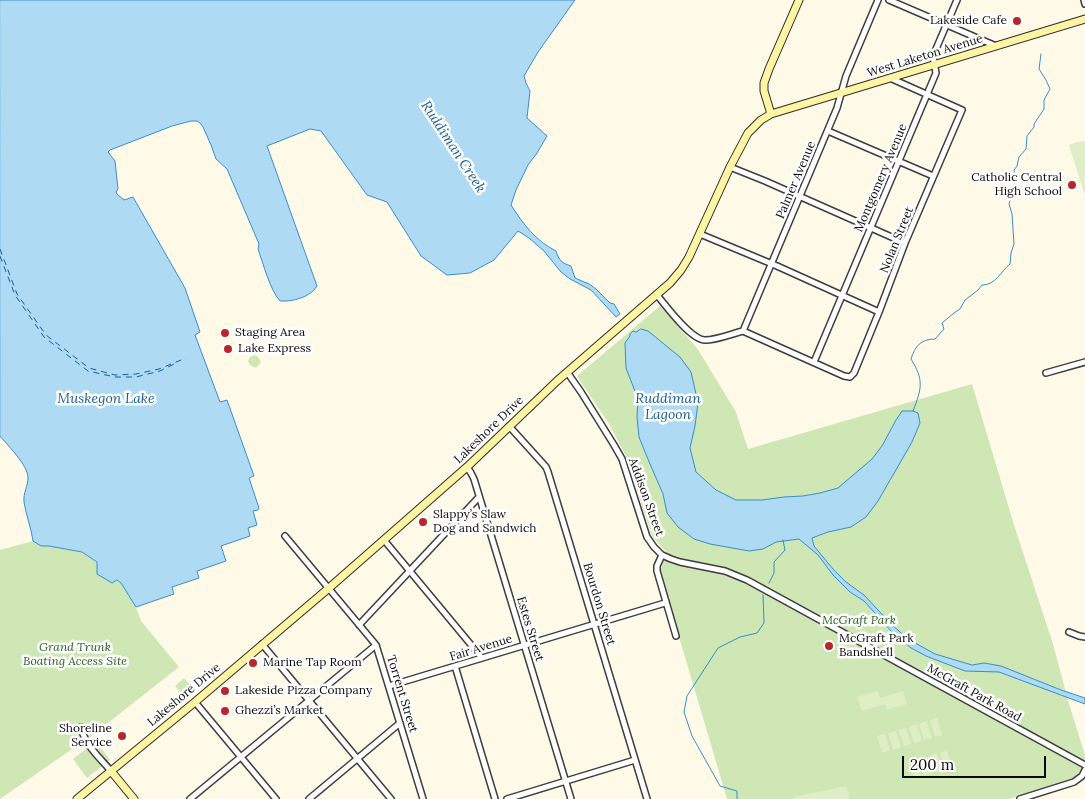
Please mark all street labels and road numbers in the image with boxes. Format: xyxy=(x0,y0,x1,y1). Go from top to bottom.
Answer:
street label: West Laketon Avenue xyxy=(865,32,985,80)
street label: Montgomery Avenue xyxy=(852,122,910,234)
street label: Palmer Avenue xyxy=(773,139,819,221)
street label: Nolan Street xyxy=(877,205,917,275)
street label: Lakeshore Drive xyxy=(451,393,527,467)
street label: Addison Street xyxy=(625,456,667,538)
street label: Bourdon Street xyxy=(580,561,618,647)
street label: Estes Street xyxy=(513,595,547,663)
street label: Fair Avenue xyxy=(448,632,514,664)
street label: Torrent Street xyxy=(383,654,421,734)
street label: Lakeshore Drive xyxy=(145,660,223,730)
street label: McGraft Park Road xyxy=(924,661,1024,725)

